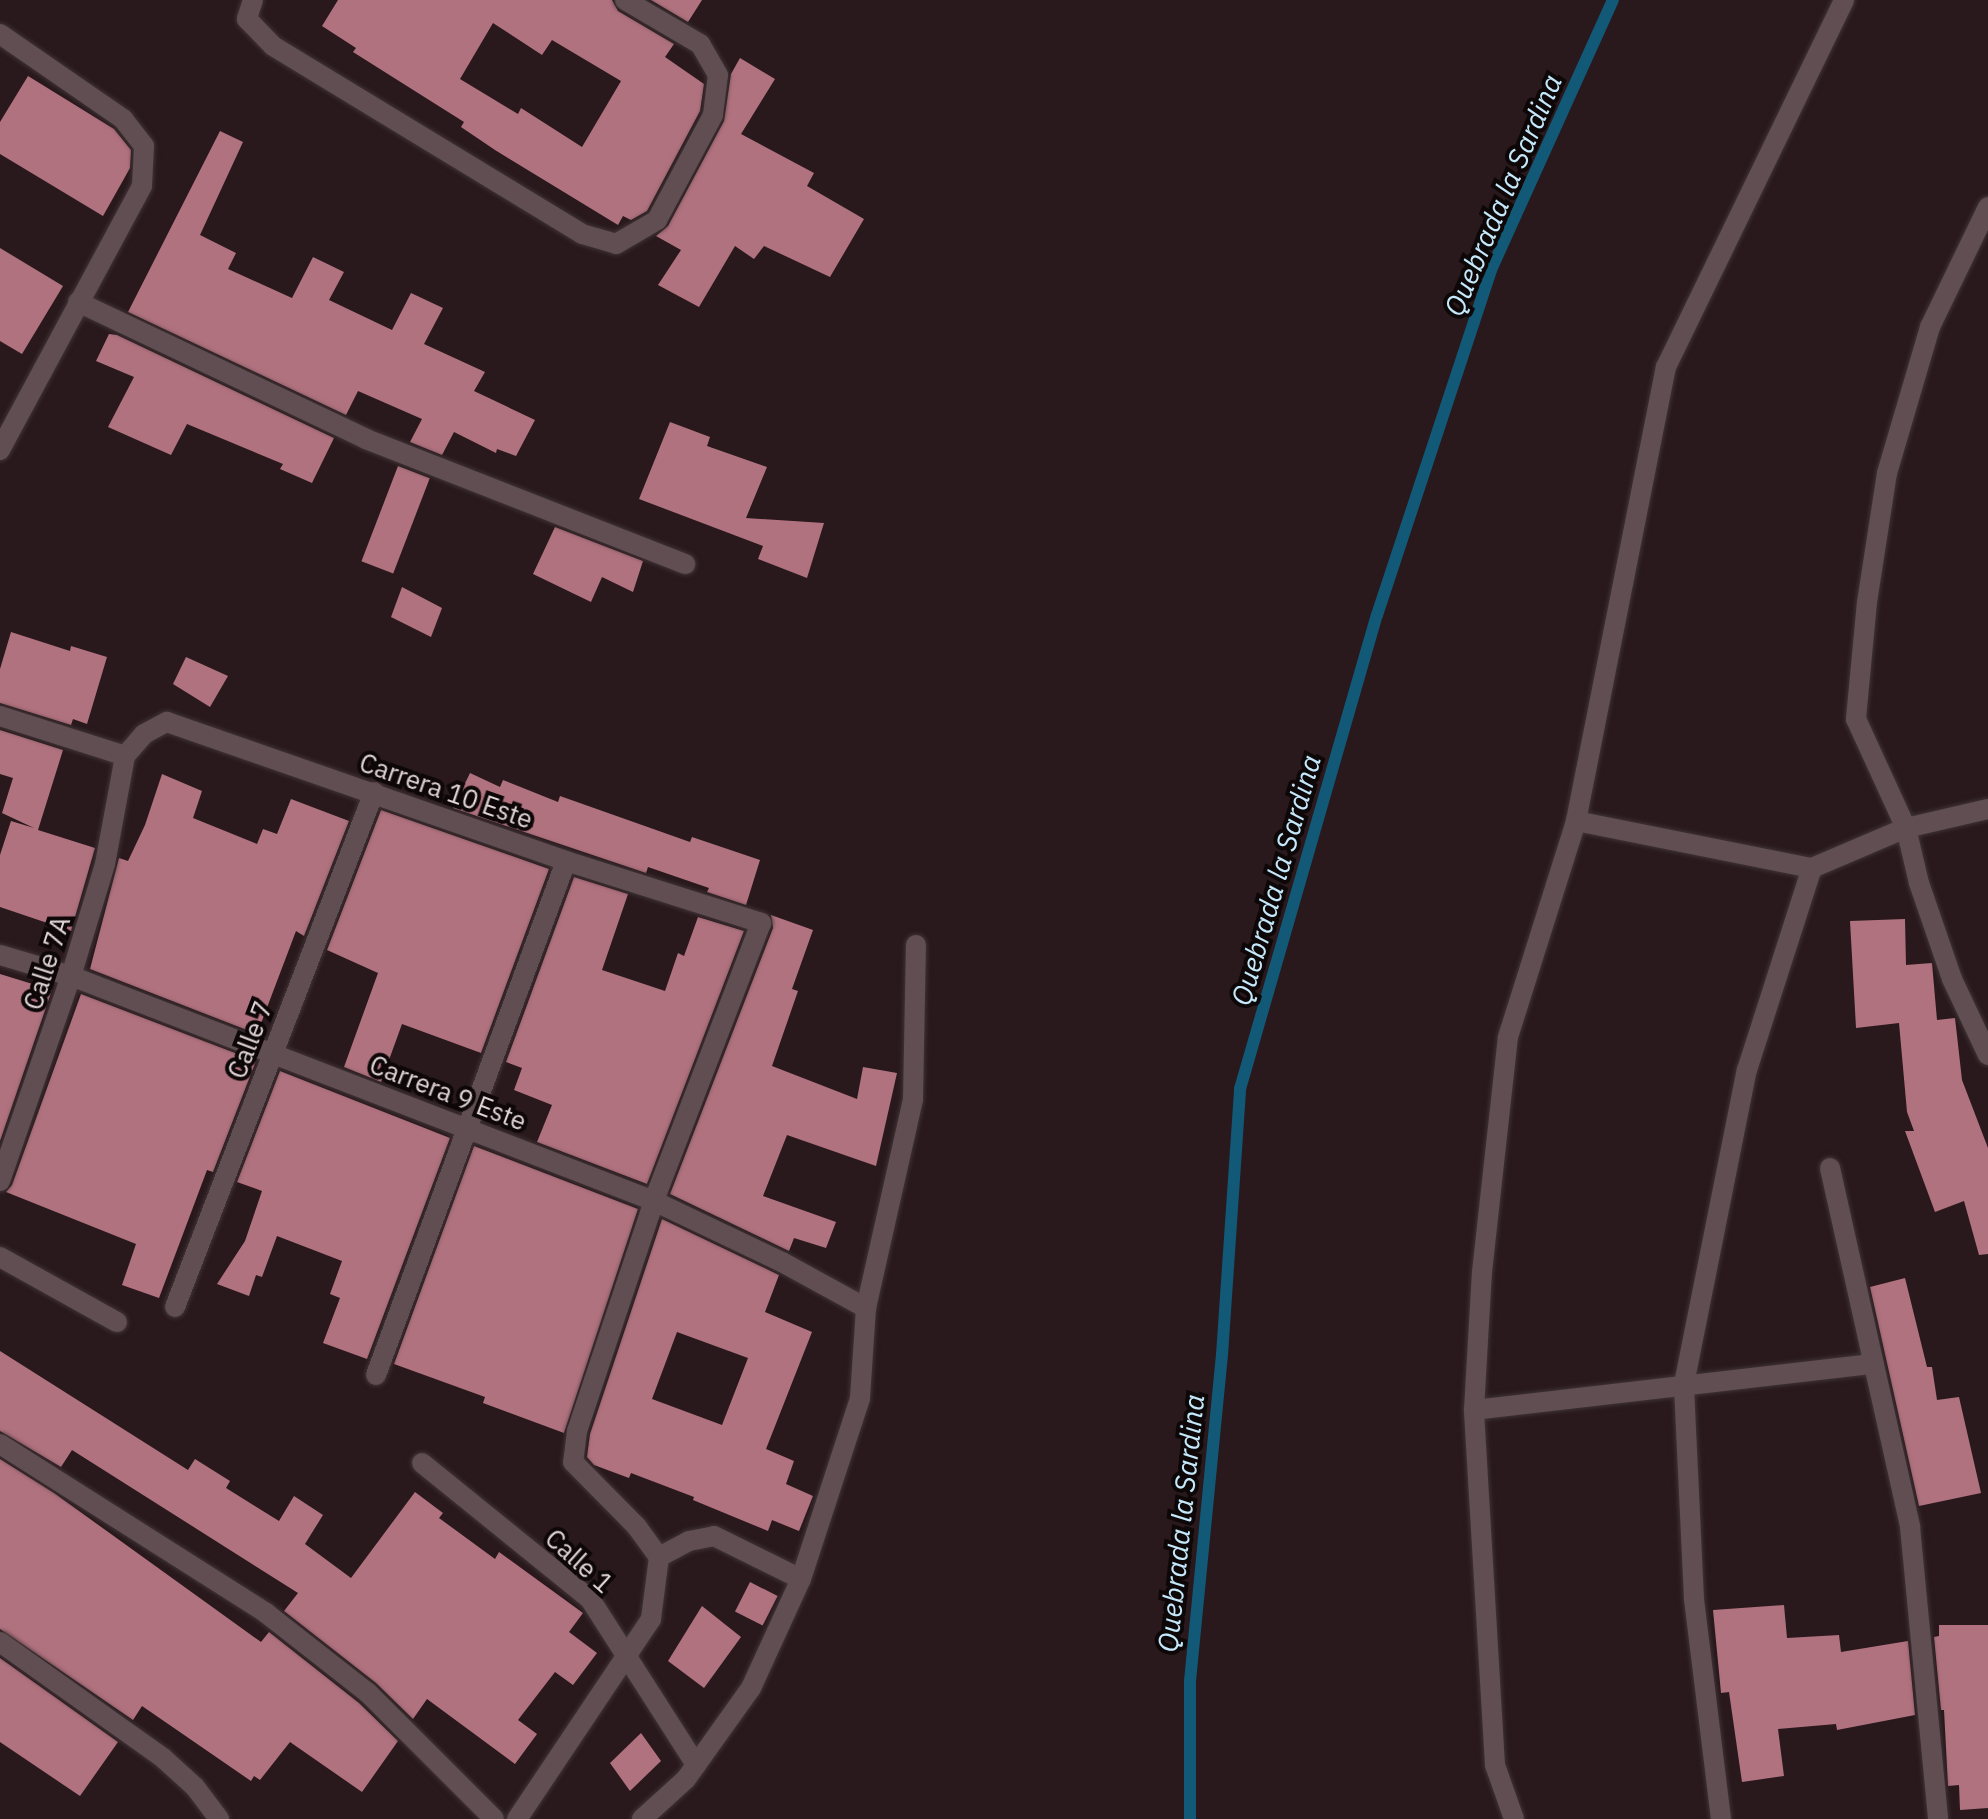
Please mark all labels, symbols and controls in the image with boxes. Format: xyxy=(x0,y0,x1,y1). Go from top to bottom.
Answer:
water label: Quebrada la Sardina xyxy=(1437,69,1569,321)
street label: Carrera 10 Este xyxy=(355,747,537,835)
water label: Quebrada la Sardina xyxy=(1224,751,1328,1009)
street label: Calle 7A xyxy=(17,912,77,1014)
street label: Calle 7 xyxy=(221,997,279,1083)
street label: Carrera 9 Este xyxy=(365,1049,531,1137)
water label: Quebrada la Sardina xyxy=(1151,1392,1211,1654)
street label: Calle 1 xyxy=(539,1523,619,1599)

